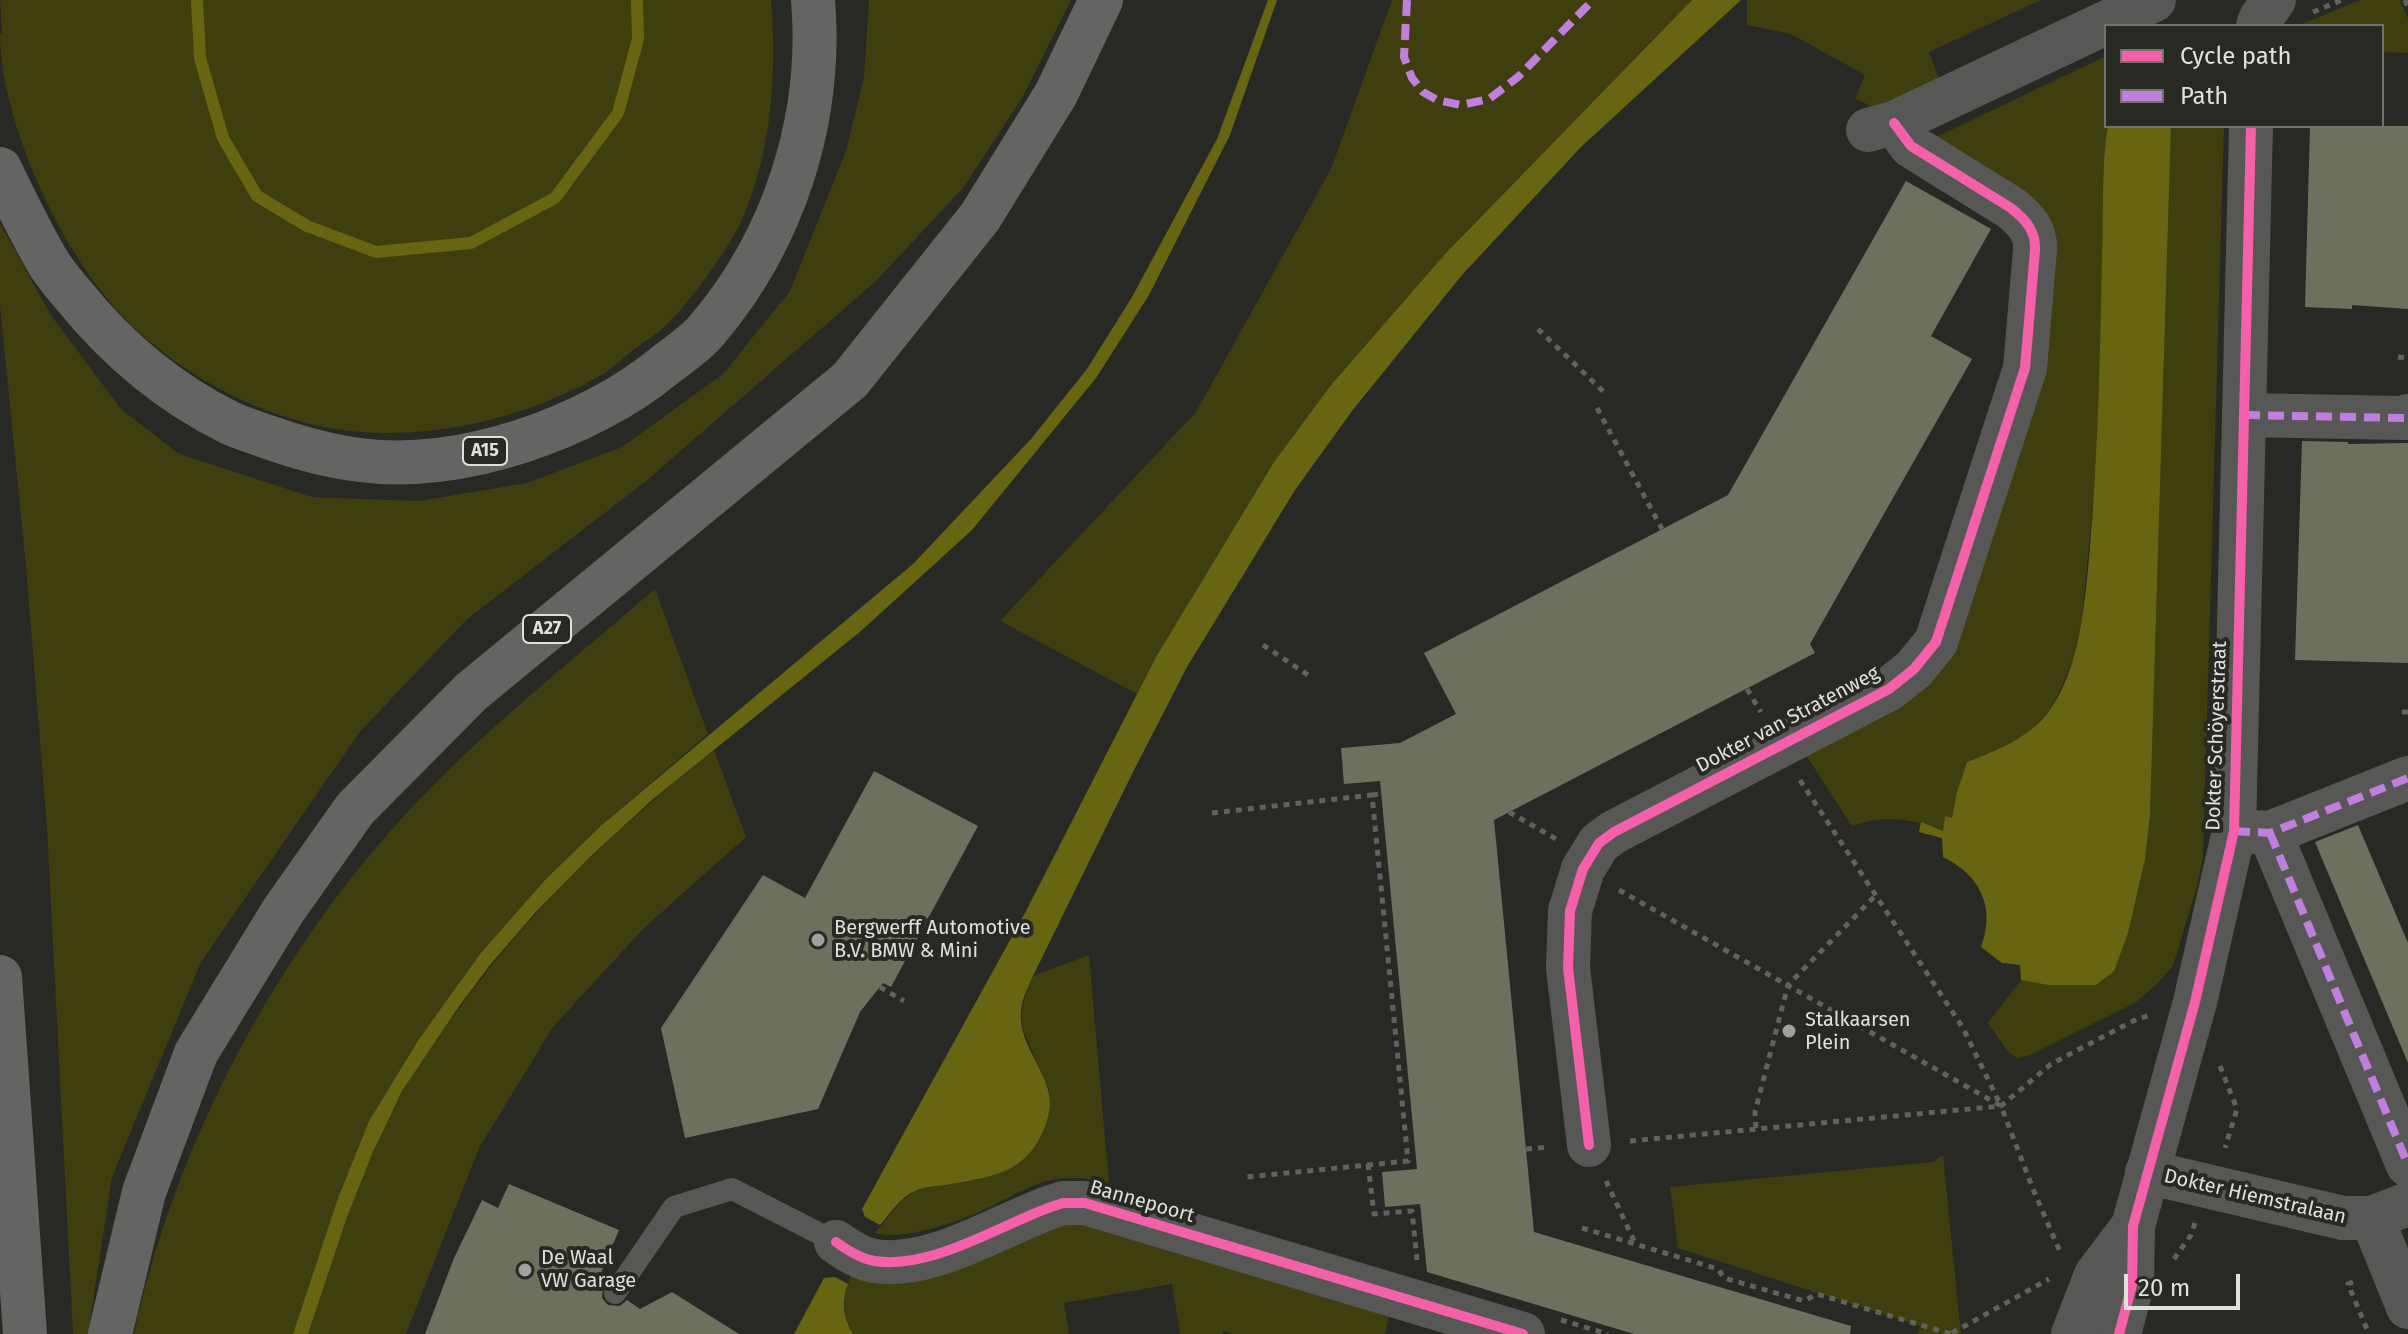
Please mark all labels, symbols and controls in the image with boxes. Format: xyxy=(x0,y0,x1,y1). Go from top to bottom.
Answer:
legend xyxy=(2104,24,2384,128)
text: Cycle path xyxy=(2180,42,2292,70)
text: Path xyxy=(2180,82,2228,110)
road number: A15 xyxy=(463,437,507,465)
road number: A27 xyxy=(523,615,571,643)
street label: Dokter Schöyerstraat xyxy=(2202,641,2232,831)
street label: Dokter van Stratenweg xyxy=(1692,661,1884,779)
place label: Bergwerff Automotive B.V. BMW & Mini xyxy=(834,916,1031,963)
marker: Bergwerff Automotive B.V. BMW & Mini xyxy=(809,931,827,949)
place label: Stalkaarsen Plein xyxy=(1805,1008,1910,1055)
marker: Stalkaarsen Plein xyxy=(1780,1022,1798,1040)
street label: Dokter Hiemstralaan xyxy=(2162,1164,2348,1230)
street label: Bannepoort xyxy=(1087,1176,1197,1228)
place label: De Waal VW Garage xyxy=(541,1246,636,1293)
scale bar xyxy=(2128,1258,2244,1308)
marker: De Waal VW Garage xyxy=(516,1261,534,1279)
text: 20 m xyxy=(2138,1274,2190,1302)

